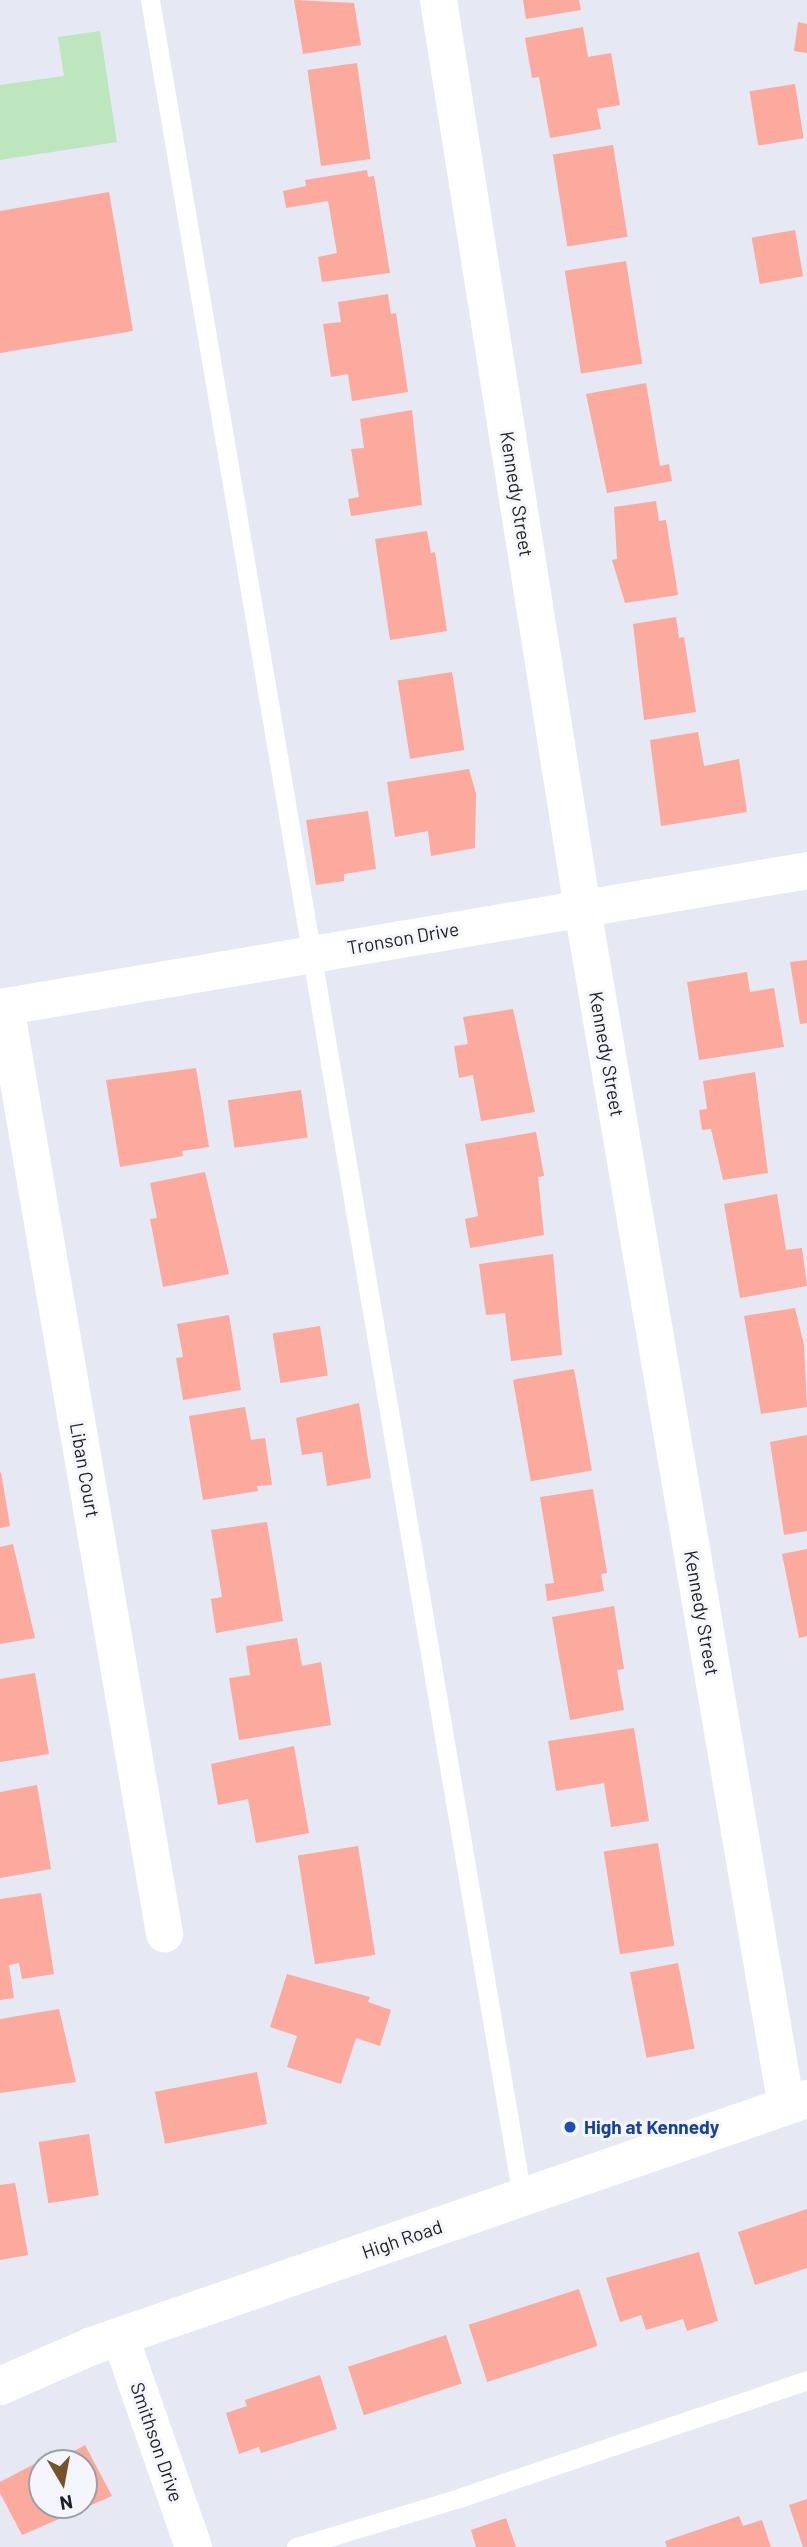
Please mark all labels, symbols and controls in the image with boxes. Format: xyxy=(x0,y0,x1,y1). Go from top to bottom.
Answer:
street label: Kennedy Street xyxy=(496,430,538,558)
street label: Tronson Drive xyxy=(345,917,461,959)
street label: Kennedy Street xyxy=(585,990,629,1118)
street label: Liban Court xyxy=(65,1421,105,1519)
street label: Kennedy Street xyxy=(680,1549,724,1677)
place label: High at Kennedy xyxy=(584,2116,719,2138)
marker: High at Kennedy xyxy=(562,2119,578,2135)
street label: High Road xyxy=(359,2215,445,2263)
street label: Smithson Drive xyxy=(126,2379,188,2505)
north arrow xyxy=(28,2449,98,2519)
text: N xyxy=(58,2491,75,2516)

